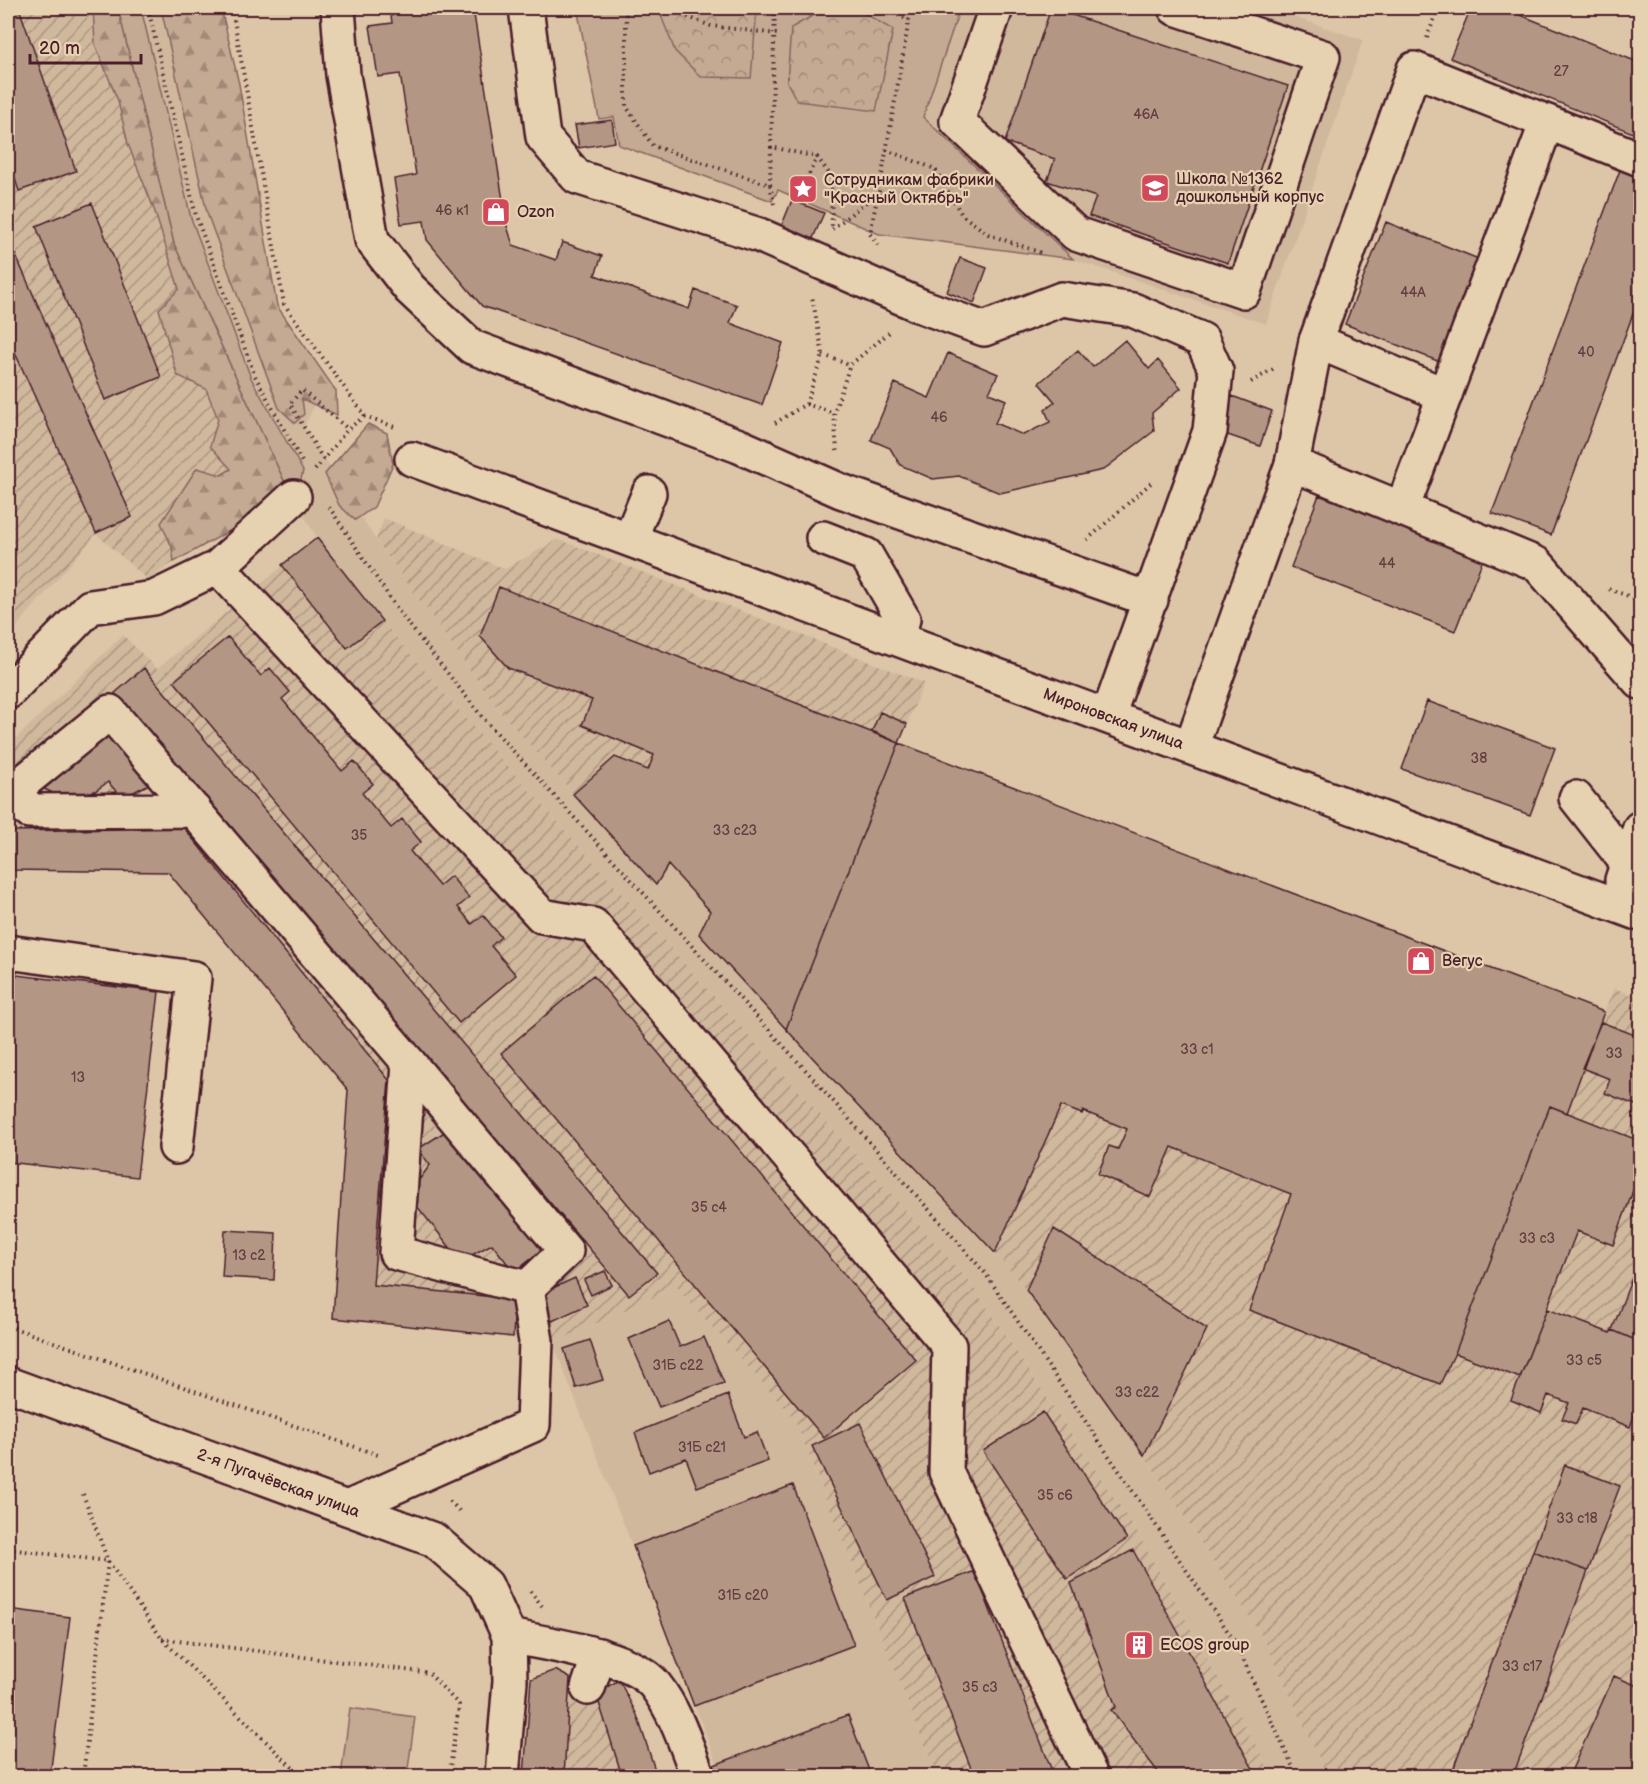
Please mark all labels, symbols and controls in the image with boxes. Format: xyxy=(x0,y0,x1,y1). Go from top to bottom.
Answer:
scale bar xyxy=(30,27,141,65)
text: 20 m xyxy=(39,38,80,59)
house number: 27 xyxy=(1553,63,1569,80)
house number: 46А xyxy=(1133,106,1159,123)
place label: Школа №1362 дошкольный корпус xyxy=(1176,170,1324,207)
place label: Сотрудникам фабрики "Красный Октябрь" xyxy=(824,171,994,208)
school or university icon: Школа №1362 дошкольный корпус xyxy=(1139,172,1171,204)
place icon: Сотрудникам фабрики "Красный Октябрь" xyxy=(787,173,819,205)
shop icon: Ozon xyxy=(480,196,512,228)
house number: 46 к1 xyxy=(435,202,469,219)
place label: Ozon xyxy=(517,203,555,222)
house number: 44А xyxy=(1400,284,1426,301)
house number: 40 xyxy=(1578,344,1594,361)
house number: 46 xyxy=(930,409,948,426)
house number: 44 xyxy=(1378,555,1396,572)
street label: Мироновская улица xyxy=(1040,684,1187,754)
house number: 38 xyxy=(1471,750,1487,767)
house number: 33 с23 xyxy=(713,822,757,839)
house number: 35 xyxy=(351,827,367,844)
shop icon: Вегус xyxy=(1405,945,1437,977)
place label: Вегус xyxy=(1442,952,1483,971)
house number: 33 с1 xyxy=(1180,1041,1214,1058)
house number: 33 xyxy=(1605,1045,1623,1062)
house number: 13 xyxy=(71,1069,85,1086)
house number: 35 с4 xyxy=(691,1199,727,1216)
house number: 33 с3 xyxy=(1519,1230,1555,1247)
house number: 13 с2 xyxy=(233,1247,266,1264)
house number: 33 с5 xyxy=(1566,1352,1602,1369)
house number: 31Б с22 xyxy=(653,1357,704,1374)
house number: 33 с22 xyxy=(1115,1384,1160,1401)
house number: 31Б с21 xyxy=(678,1439,726,1456)
street label: 2-я Пугачёвская улица xyxy=(194,1445,363,1522)
house number: 35 с6 xyxy=(1037,1487,1073,1504)
house number: 33 с18 xyxy=(1556,1510,1598,1527)
house number: 31Б с20 xyxy=(718,1587,768,1604)
building icon: ECOS group xyxy=(1123,1629,1155,1661)
place label: ECOS group xyxy=(1160,1636,1250,1655)
house number: 33 с17 xyxy=(1502,1658,1542,1675)
house number: 35 с3 xyxy=(962,1679,998,1696)

